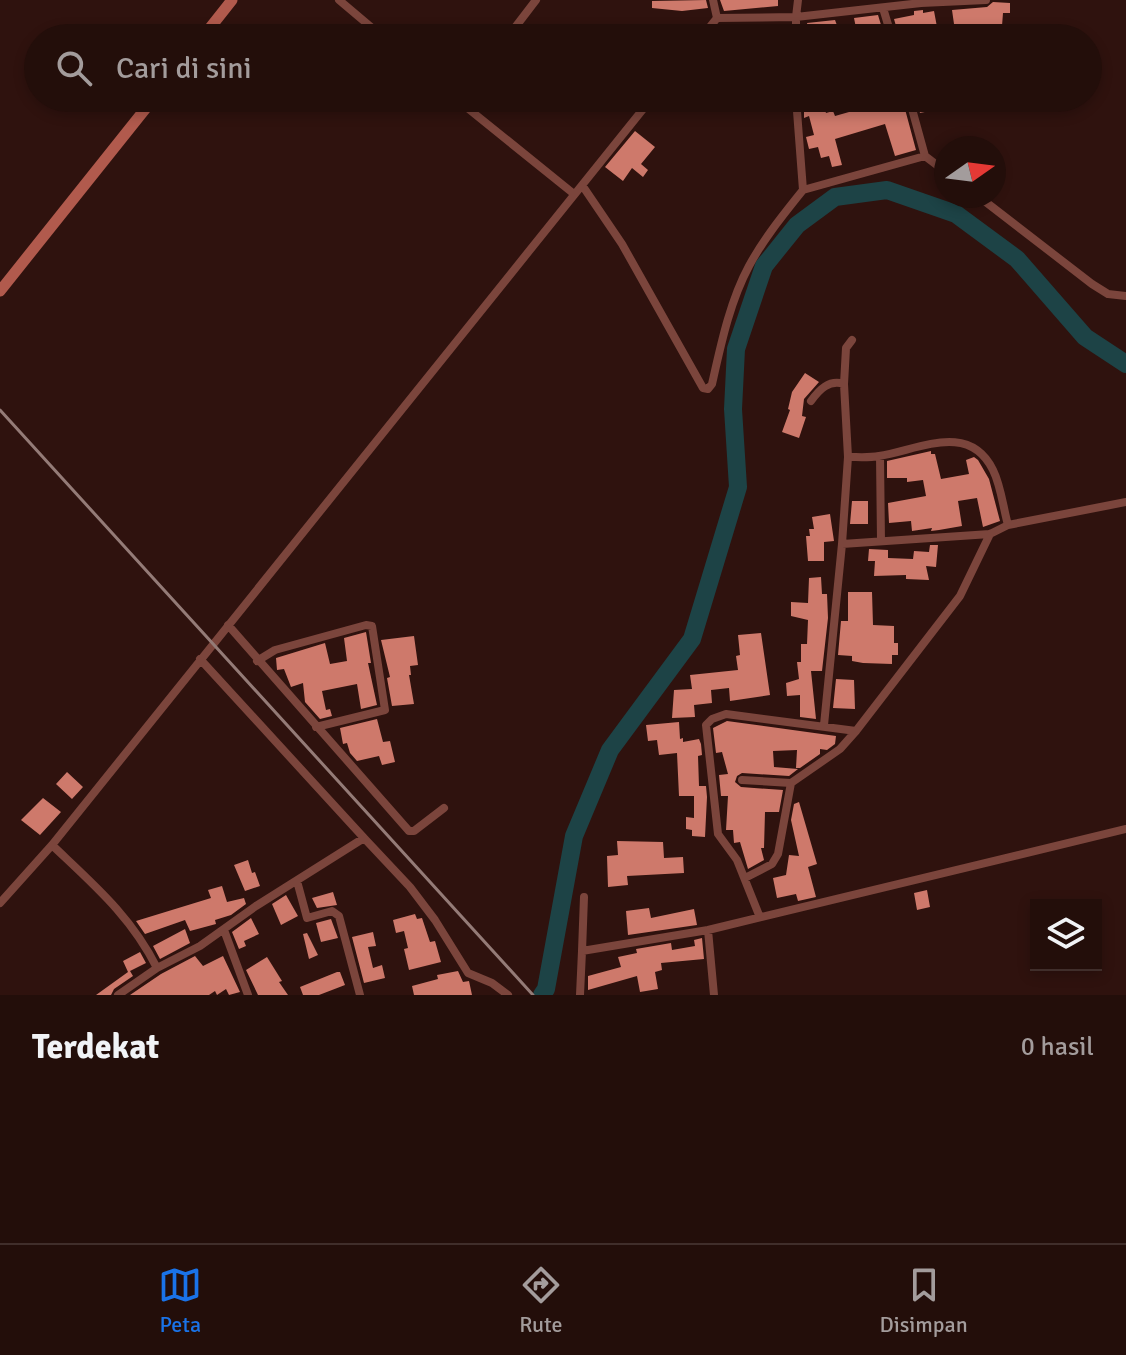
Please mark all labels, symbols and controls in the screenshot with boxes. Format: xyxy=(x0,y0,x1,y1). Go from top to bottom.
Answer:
search box xyxy=(24,24,1102,112)
icon: search xyxy=(52,46,96,90)
text: Cari di sini xyxy=(116,50,252,87)
north arrow xyxy=(934,136,1006,208)
map controls xyxy=(1030,899,1102,971)
button: layers xyxy=(1030,899,1102,971)
text: Terdekat xyxy=(32,1026,159,1068)
text: 0 hasil xyxy=(1021,1031,1094,1063)
tab: Peta xyxy=(158,1263,202,1338)
tab: Rute xyxy=(519,1263,563,1338)
tab: Disimpan xyxy=(879,1263,968,1338)

